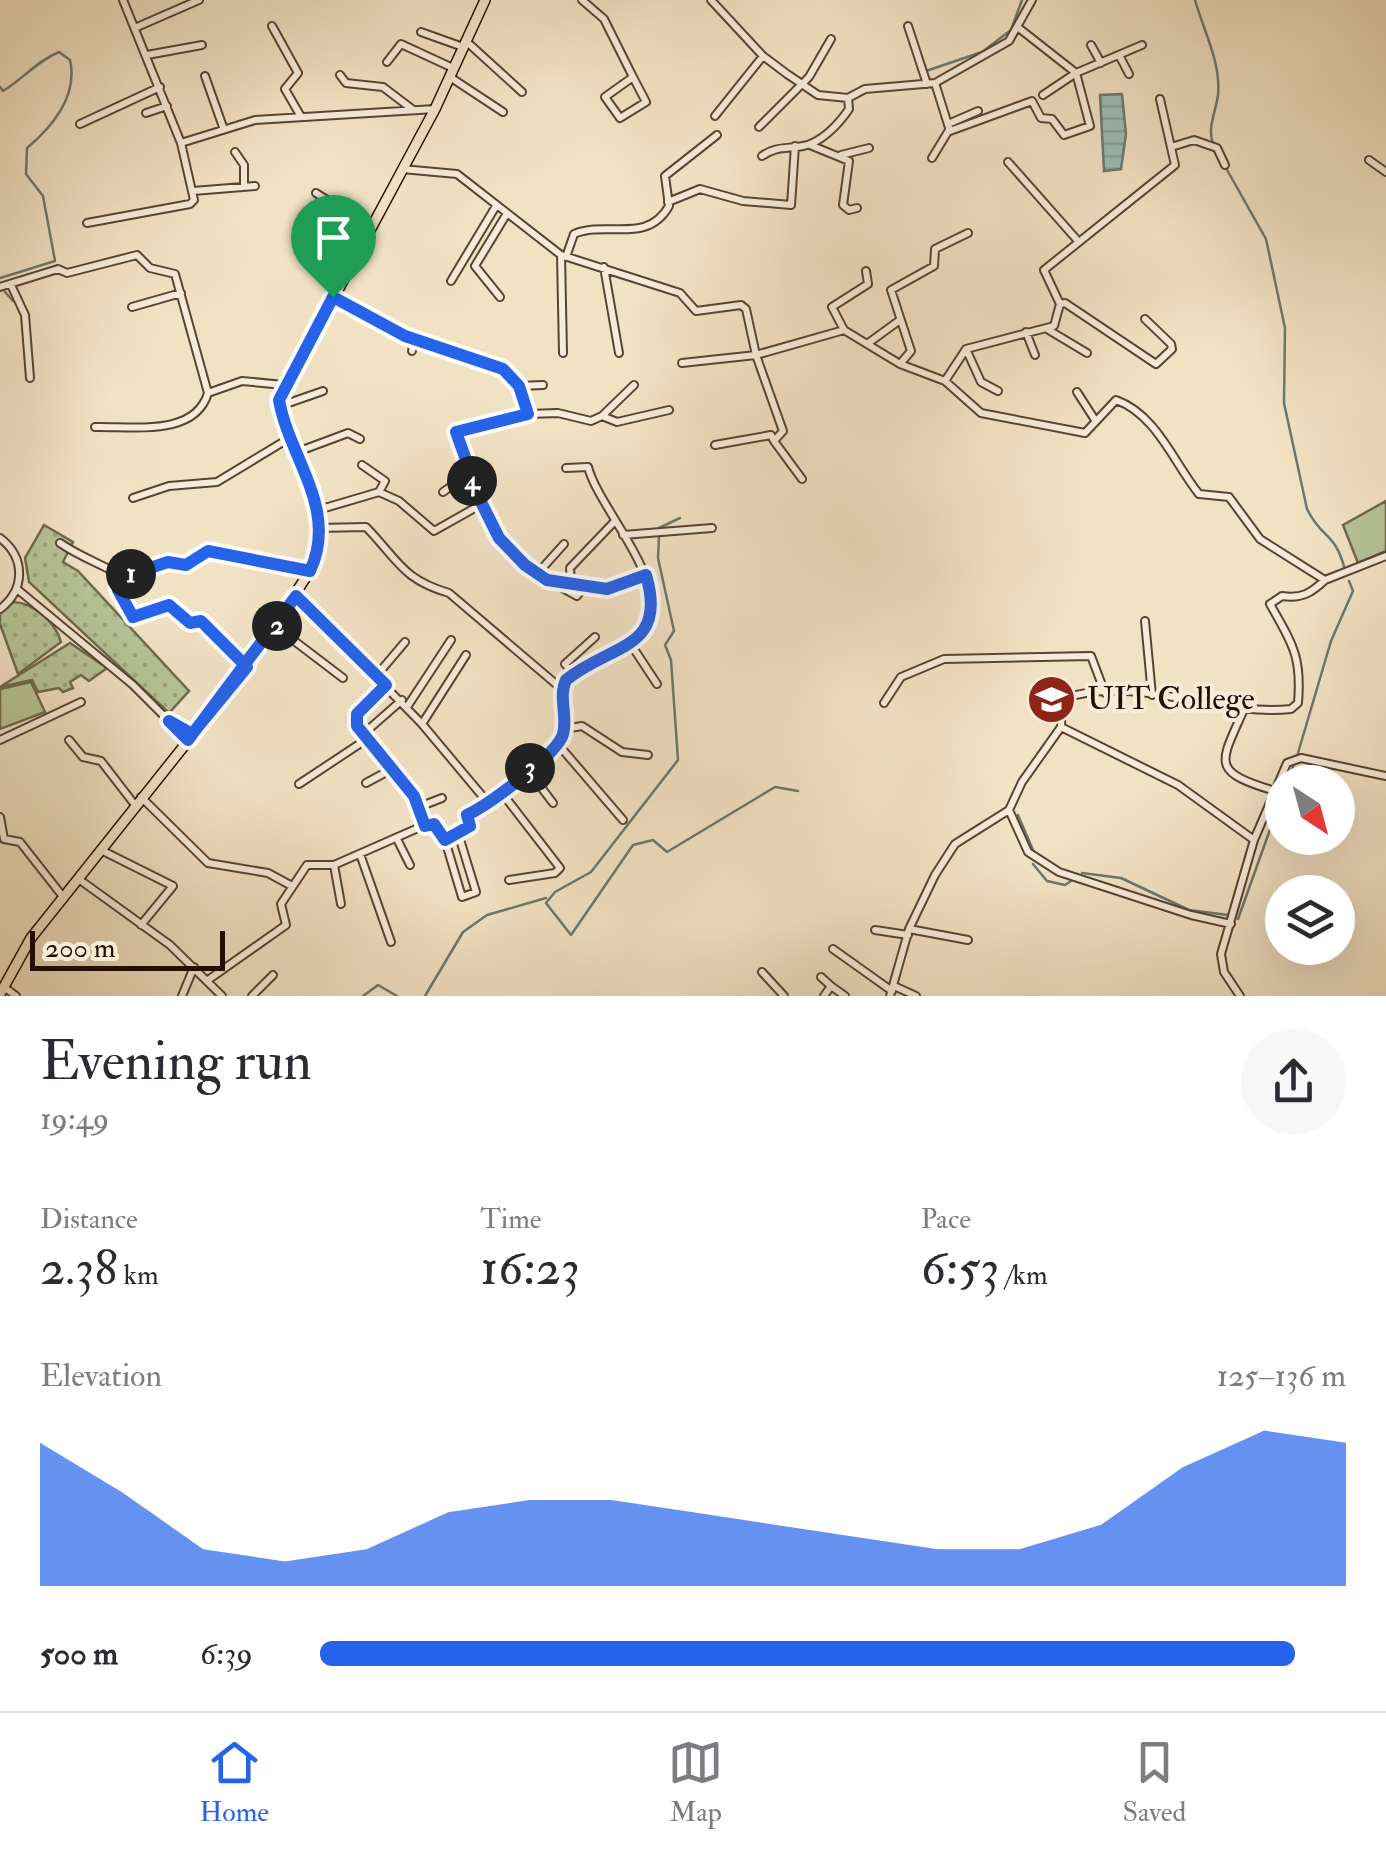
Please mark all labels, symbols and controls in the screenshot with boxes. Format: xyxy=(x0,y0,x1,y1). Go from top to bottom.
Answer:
pin xyxy=(291,195,376,298)
icon: arrive xyxy=(306,210,361,265)
pin: 4 xyxy=(447,456,497,506)
text: 4 xyxy=(464,463,480,498)
pin: 1 xyxy=(106,549,156,599)
text: 1 xyxy=(126,556,136,591)
pin: 2 xyxy=(252,601,302,651)
text: 2 xyxy=(270,608,284,643)
school or university icon: UIT College xyxy=(1026,673,1078,725)
place label: UIT College xyxy=(1087,679,1255,719)
pin: 3 xyxy=(505,743,555,793)
text: 3 xyxy=(525,750,535,785)
north arrow xyxy=(1265,765,1355,855)
map controls xyxy=(1265,765,1355,965)
button: layers xyxy=(1265,875,1355,965)
scale bar xyxy=(30,926,225,970)
text: 200 m xyxy=(45,931,116,966)
text: Evening run xyxy=(40,1027,312,1096)
button: share xyxy=(1241,1029,1346,1134)
text: 19:49 xyxy=(40,1099,109,1139)
text: Distance xyxy=(40,1202,138,1237)
text: Time xyxy=(480,1202,542,1237)
text: Pace xyxy=(921,1202,971,1237)
text: 2.38 xyxy=(40,1237,118,1300)
text: 16:23 xyxy=(480,1237,580,1300)
text: 6:53 xyxy=(921,1237,999,1300)
text: km xyxy=(118,1258,159,1293)
text: /km xyxy=(999,1258,1048,1293)
text: Elevation xyxy=(40,1356,162,1396)
text: 125–136 m xyxy=(1217,1356,1346,1396)
text: 500 m xyxy=(40,1634,118,1674)
text: 6:39 xyxy=(200,1634,253,1674)
tab: Home xyxy=(200,1735,269,1830)
tab: Map xyxy=(668,1735,723,1830)
tab: Saved xyxy=(1122,1735,1186,1830)

